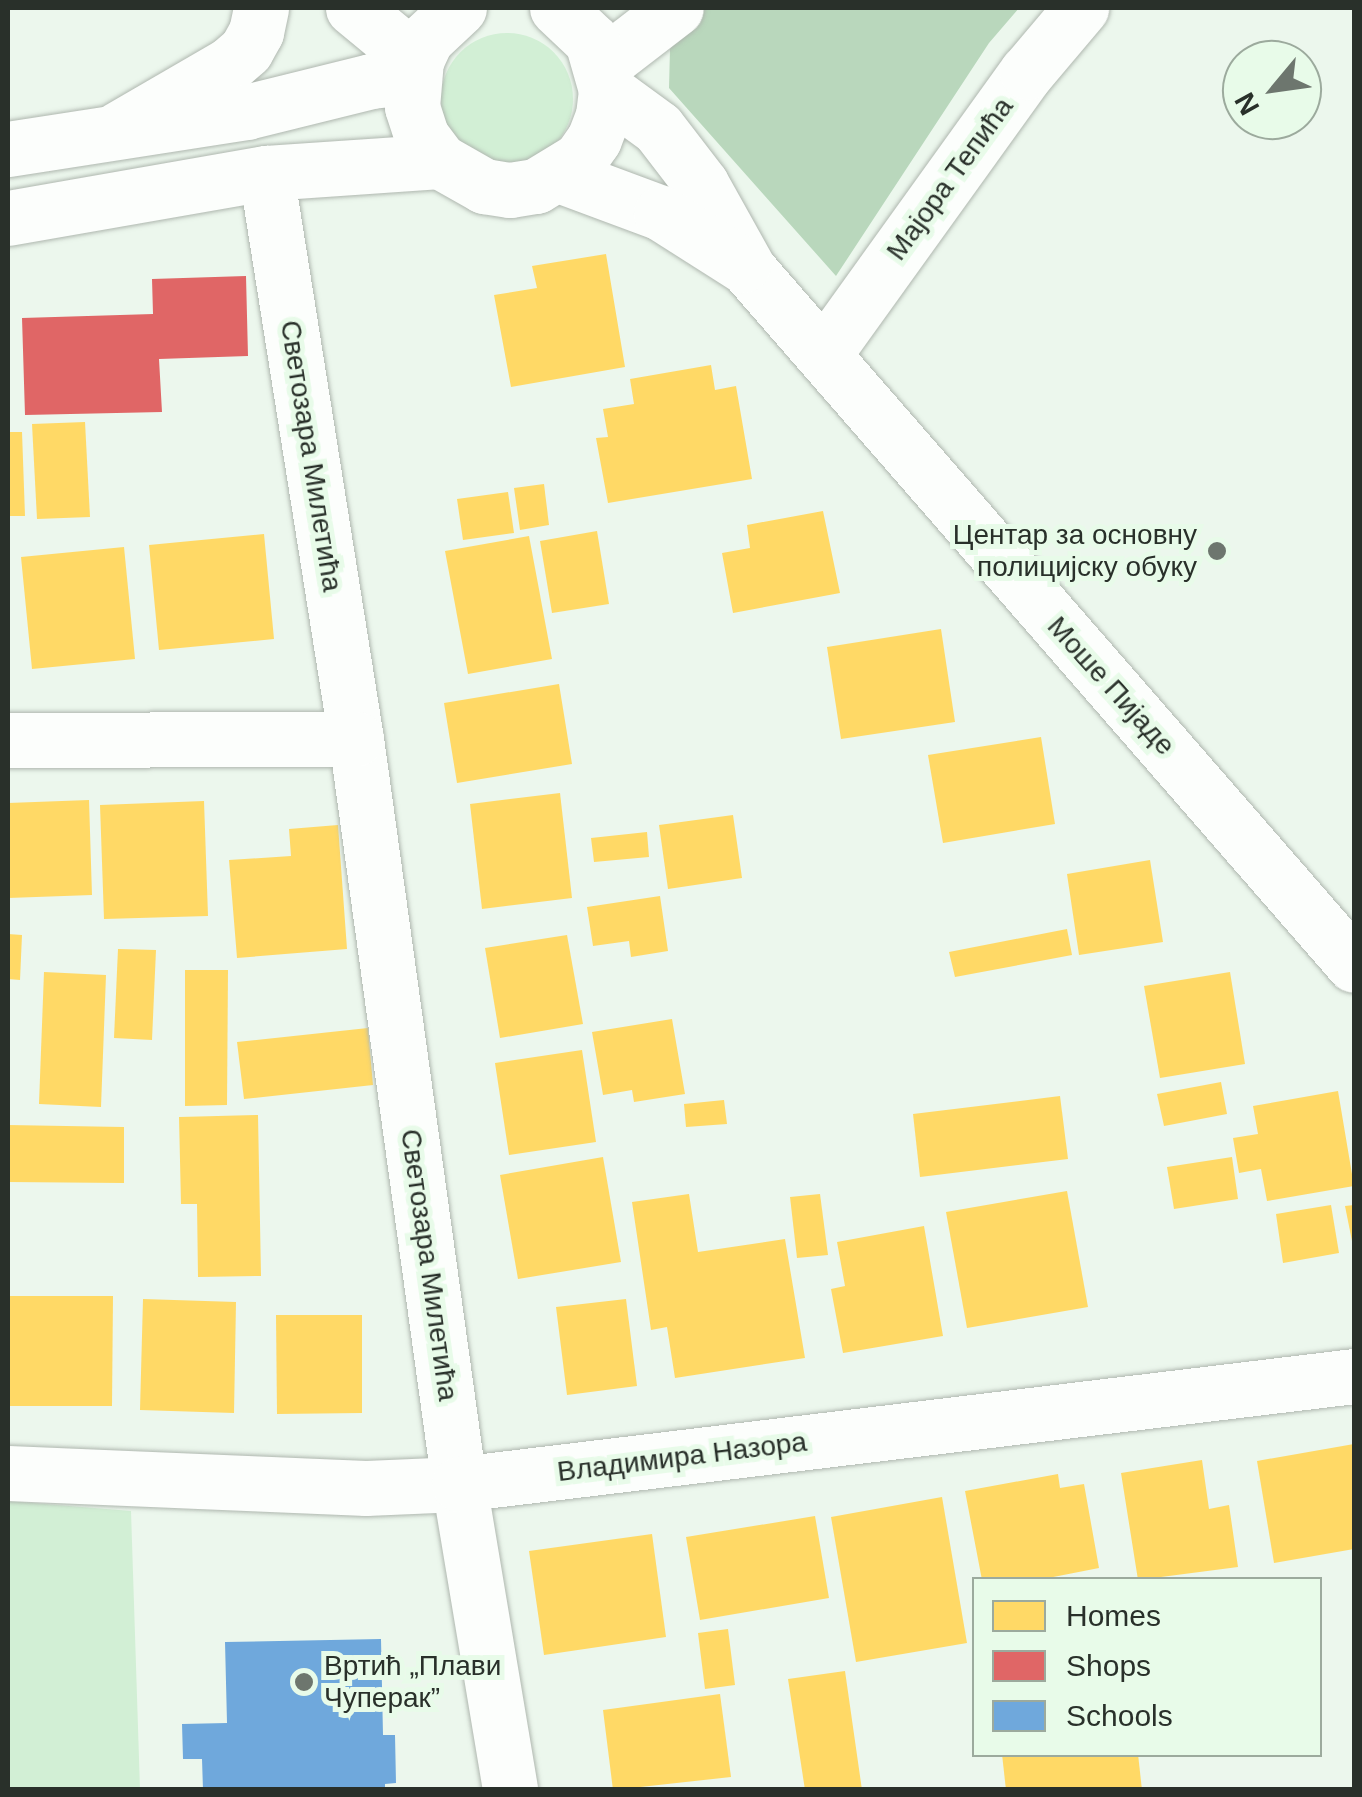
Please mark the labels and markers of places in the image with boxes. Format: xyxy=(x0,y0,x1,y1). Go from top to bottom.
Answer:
place label: Центар за основну полицијску обуку xyxy=(953,518,1197,584)
marker: Центар за основну полицијску обуку xyxy=(1206,540,1228,562)
place label: Вртић „Плави Чуперак” xyxy=(324,1649,501,1715)
marker: Вртић „Плави Чуперак” xyxy=(293,1671,315,1693)

